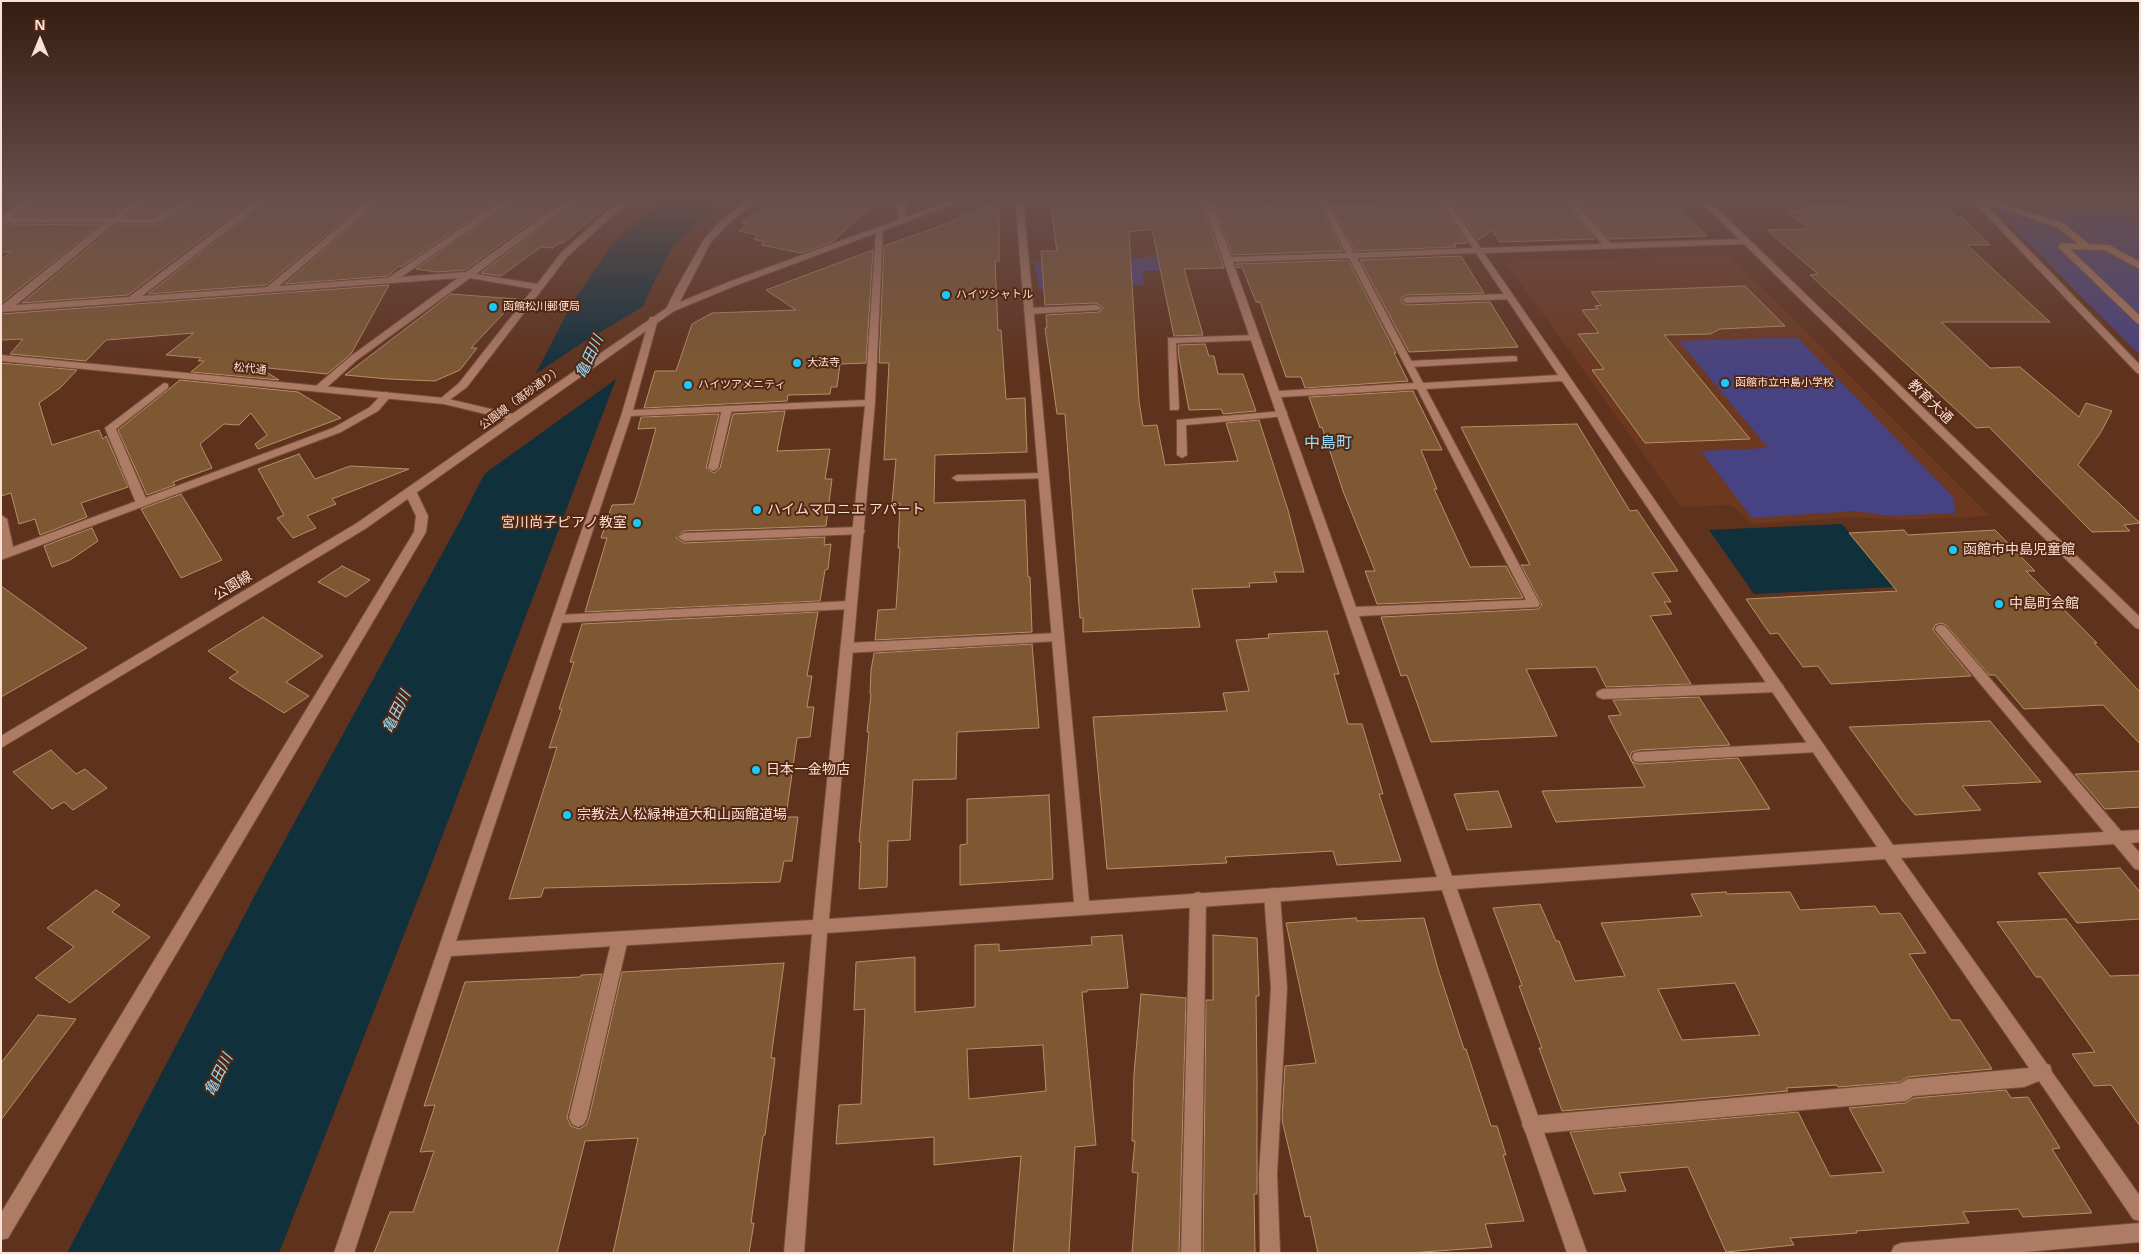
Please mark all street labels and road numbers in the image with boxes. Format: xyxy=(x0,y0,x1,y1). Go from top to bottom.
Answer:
street label: 松代通 xyxy=(233,361,267,377)
street label: 公園線（高砂通り） xyxy=(477,364,565,432)
street label: 教育大通 xyxy=(1904,377,1956,427)
street label: 公園線 xyxy=(211,568,255,604)

